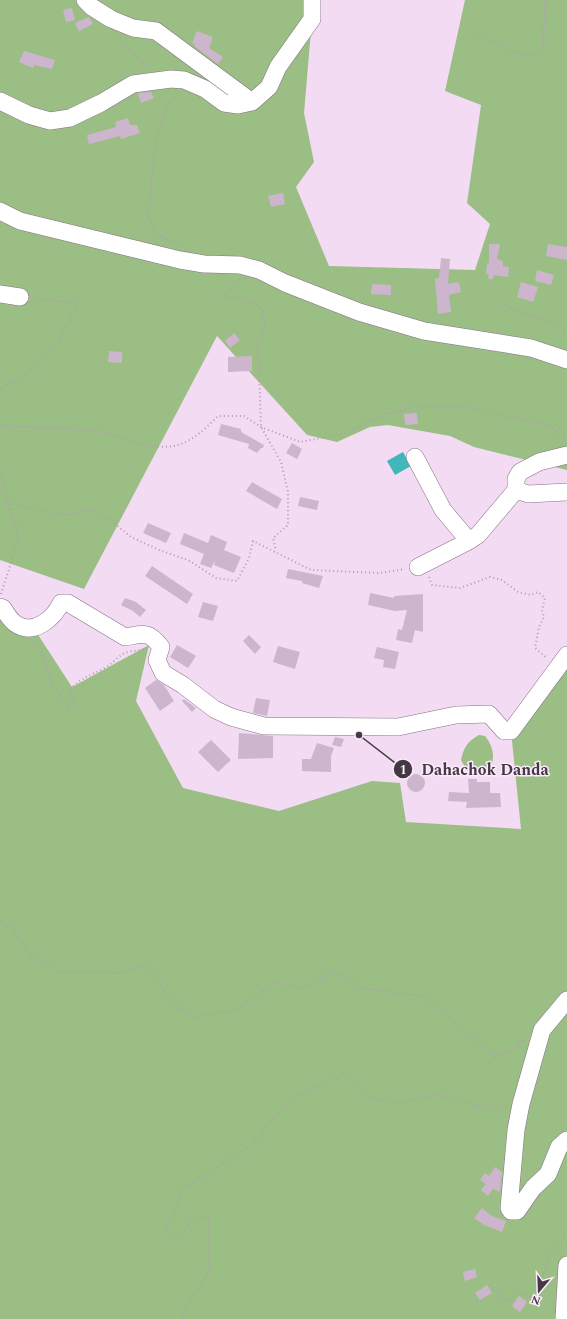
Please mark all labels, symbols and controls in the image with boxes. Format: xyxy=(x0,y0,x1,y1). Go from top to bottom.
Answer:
callout: Dahachok Danda xyxy=(393,755,557,783)
text: Dahachok Danda xyxy=(421,758,550,782)
text: 1 xyxy=(400,761,406,780)
north arrow xyxy=(519,1271,559,1311)
text: N xyxy=(529,1290,543,1309)

